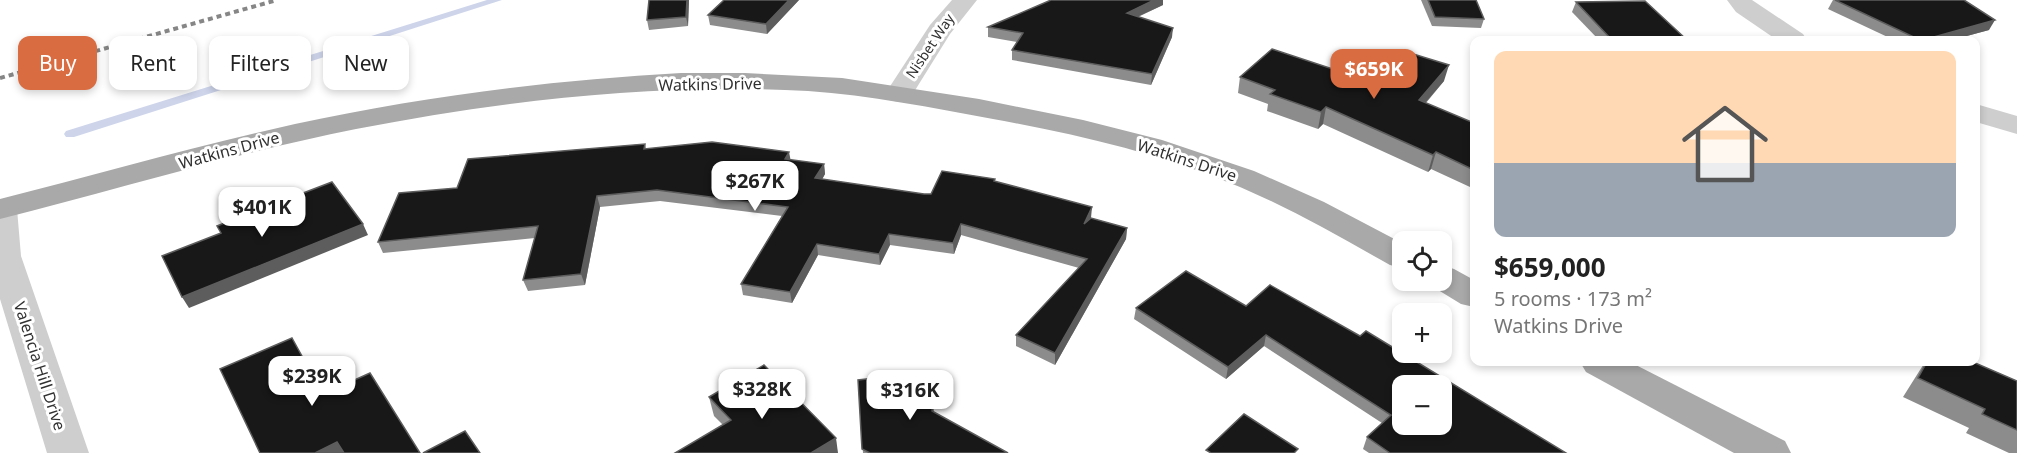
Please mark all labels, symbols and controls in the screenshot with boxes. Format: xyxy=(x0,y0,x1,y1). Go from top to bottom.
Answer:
street label: Nisbet Way xyxy=(901,9,959,82)
chip: Buy xyxy=(18,36,97,90)
chip: Rent xyxy=(109,36,197,90)
chip: Filters xyxy=(209,36,311,90)
chip: New xyxy=(323,36,409,90)
pin: $659K xyxy=(1332,49,1416,100)
text: $659K xyxy=(1344,55,1404,82)
street label: Watkins Drive xyxy=(658,72,762,96)
icon: home xyxy=(1671,90,1779,198)
street label: Watkins Drive xyxy=(176,126,282,174)
street label: Watkins Drive xyxy=(1134,134,1240,186)
pin: $267K xyxy=(713,161,797,212)
text: $267K xyxy=(725,167,785,194)
pin: $401K xyxy=(220,187,304,238)
text: $401K xyxy=(232,193,292,220)
map controls xyxy=(1392,231,1452,435)
button: locate xyxy=(1392,231,1452,291)
text: $659,000 xyxy=(1494,249,1606,285)
text: 5 rooms · 173 m² xyxy=(1494,285,1652,312)
street label: Valencia Hill Drive xyxy=(9,299,71,433)
button: + xyxy=(1392,303,1452,363)
text: Watkins Drive xyxy=(1494,312,1623,339)
pin: $239K xyxy=(270,356,354,407)
text: $239K xyxy=(282,362,342,389)
pin: $328K xyxy=(720,369,804,420)
pin: $316K xyxy=(868,370,952,421)
text: $328K xyxy=(732,375,792,402)
button: − xyxy=(1392,375,1452,435)
text: $316K xyxy=(880,376,940,403)

